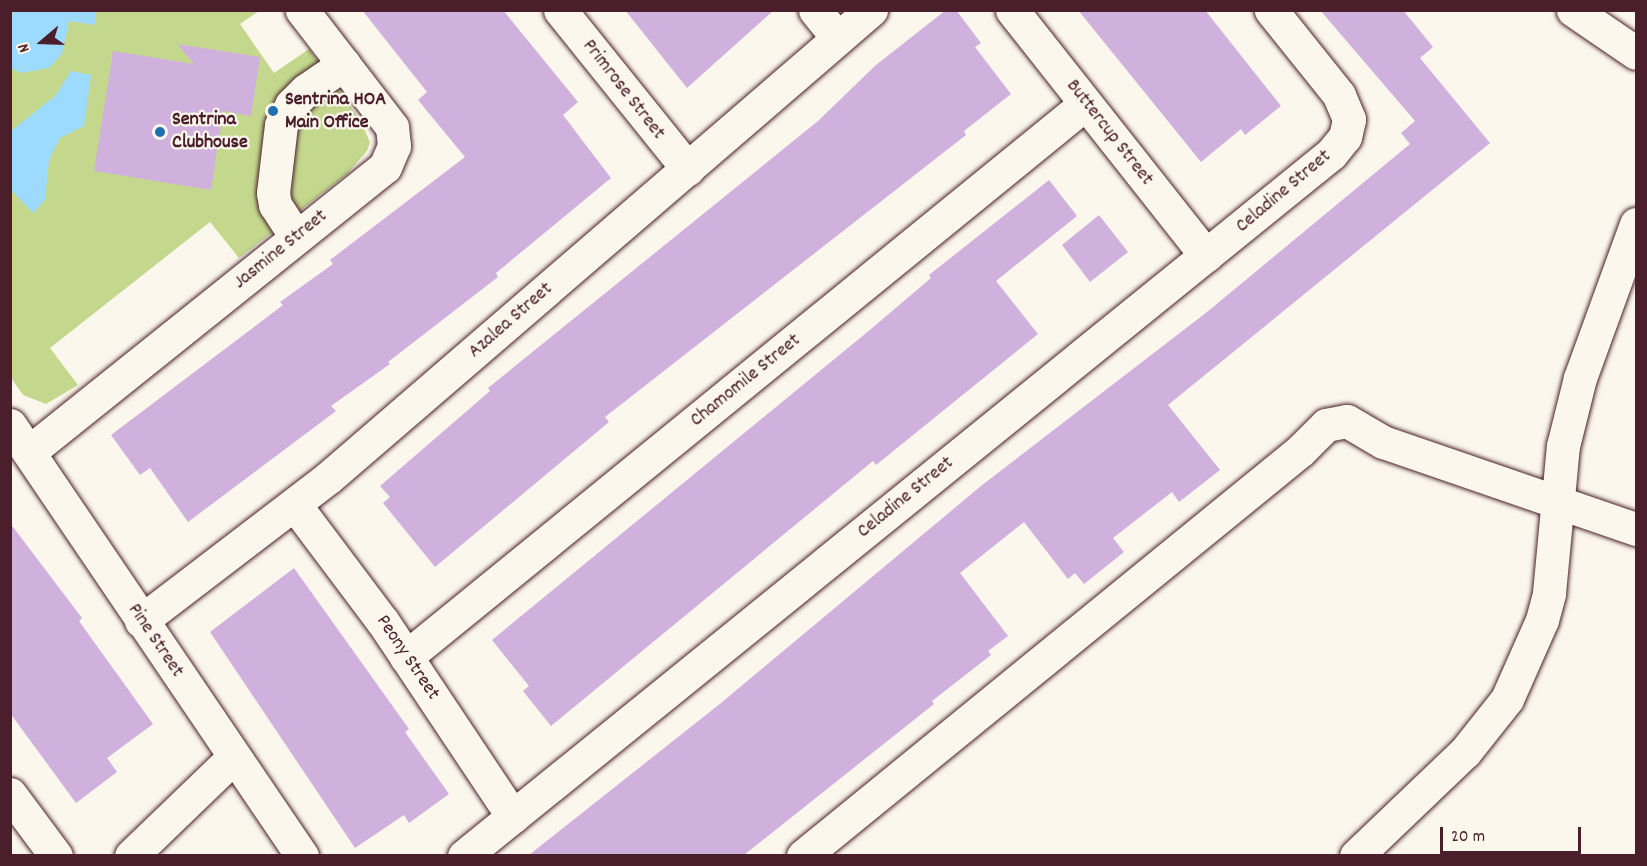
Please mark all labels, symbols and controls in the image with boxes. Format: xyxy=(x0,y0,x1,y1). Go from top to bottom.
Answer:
north arrow xyxy=(12,12,72,72)
street label: Primrose Street xyxy=(576,35,670,145)
text: N xyxy=(12,41,37,56)
street label: Buttercup Street xyxy=(1060,75,1158,191)
place label: Sentrina HOA Main Office xyxy=(285,88,386,135)
marker: Sentrina HOA Main Office xyxy=(266,104,280,118)
place label: Sentrina Clubhouse xyxy=(172,108,248,155)
marker: Sentrina Clubhouse xyxy=(153,125,167,139)
street label: Celadine Street xyxy=(1231,145,1337,239)
street label: Jasmine Street xyxy=(229,205,333,295)
street label: Azalea Street xyxy=(464,278,558,364)
street label: Chamomile Street xyxy=(686,329,806,433)
street label: Celadine Street xyxy=(853,452,959,544)
street label: Pine Street xyxy=(122,599,188,683)
street label: Peony Street xyxy=(370,611,444,705)
scale bar xyxy=(1443,815,1584,853)
text: 20 m xyxy=(1451,825,1485,850)

